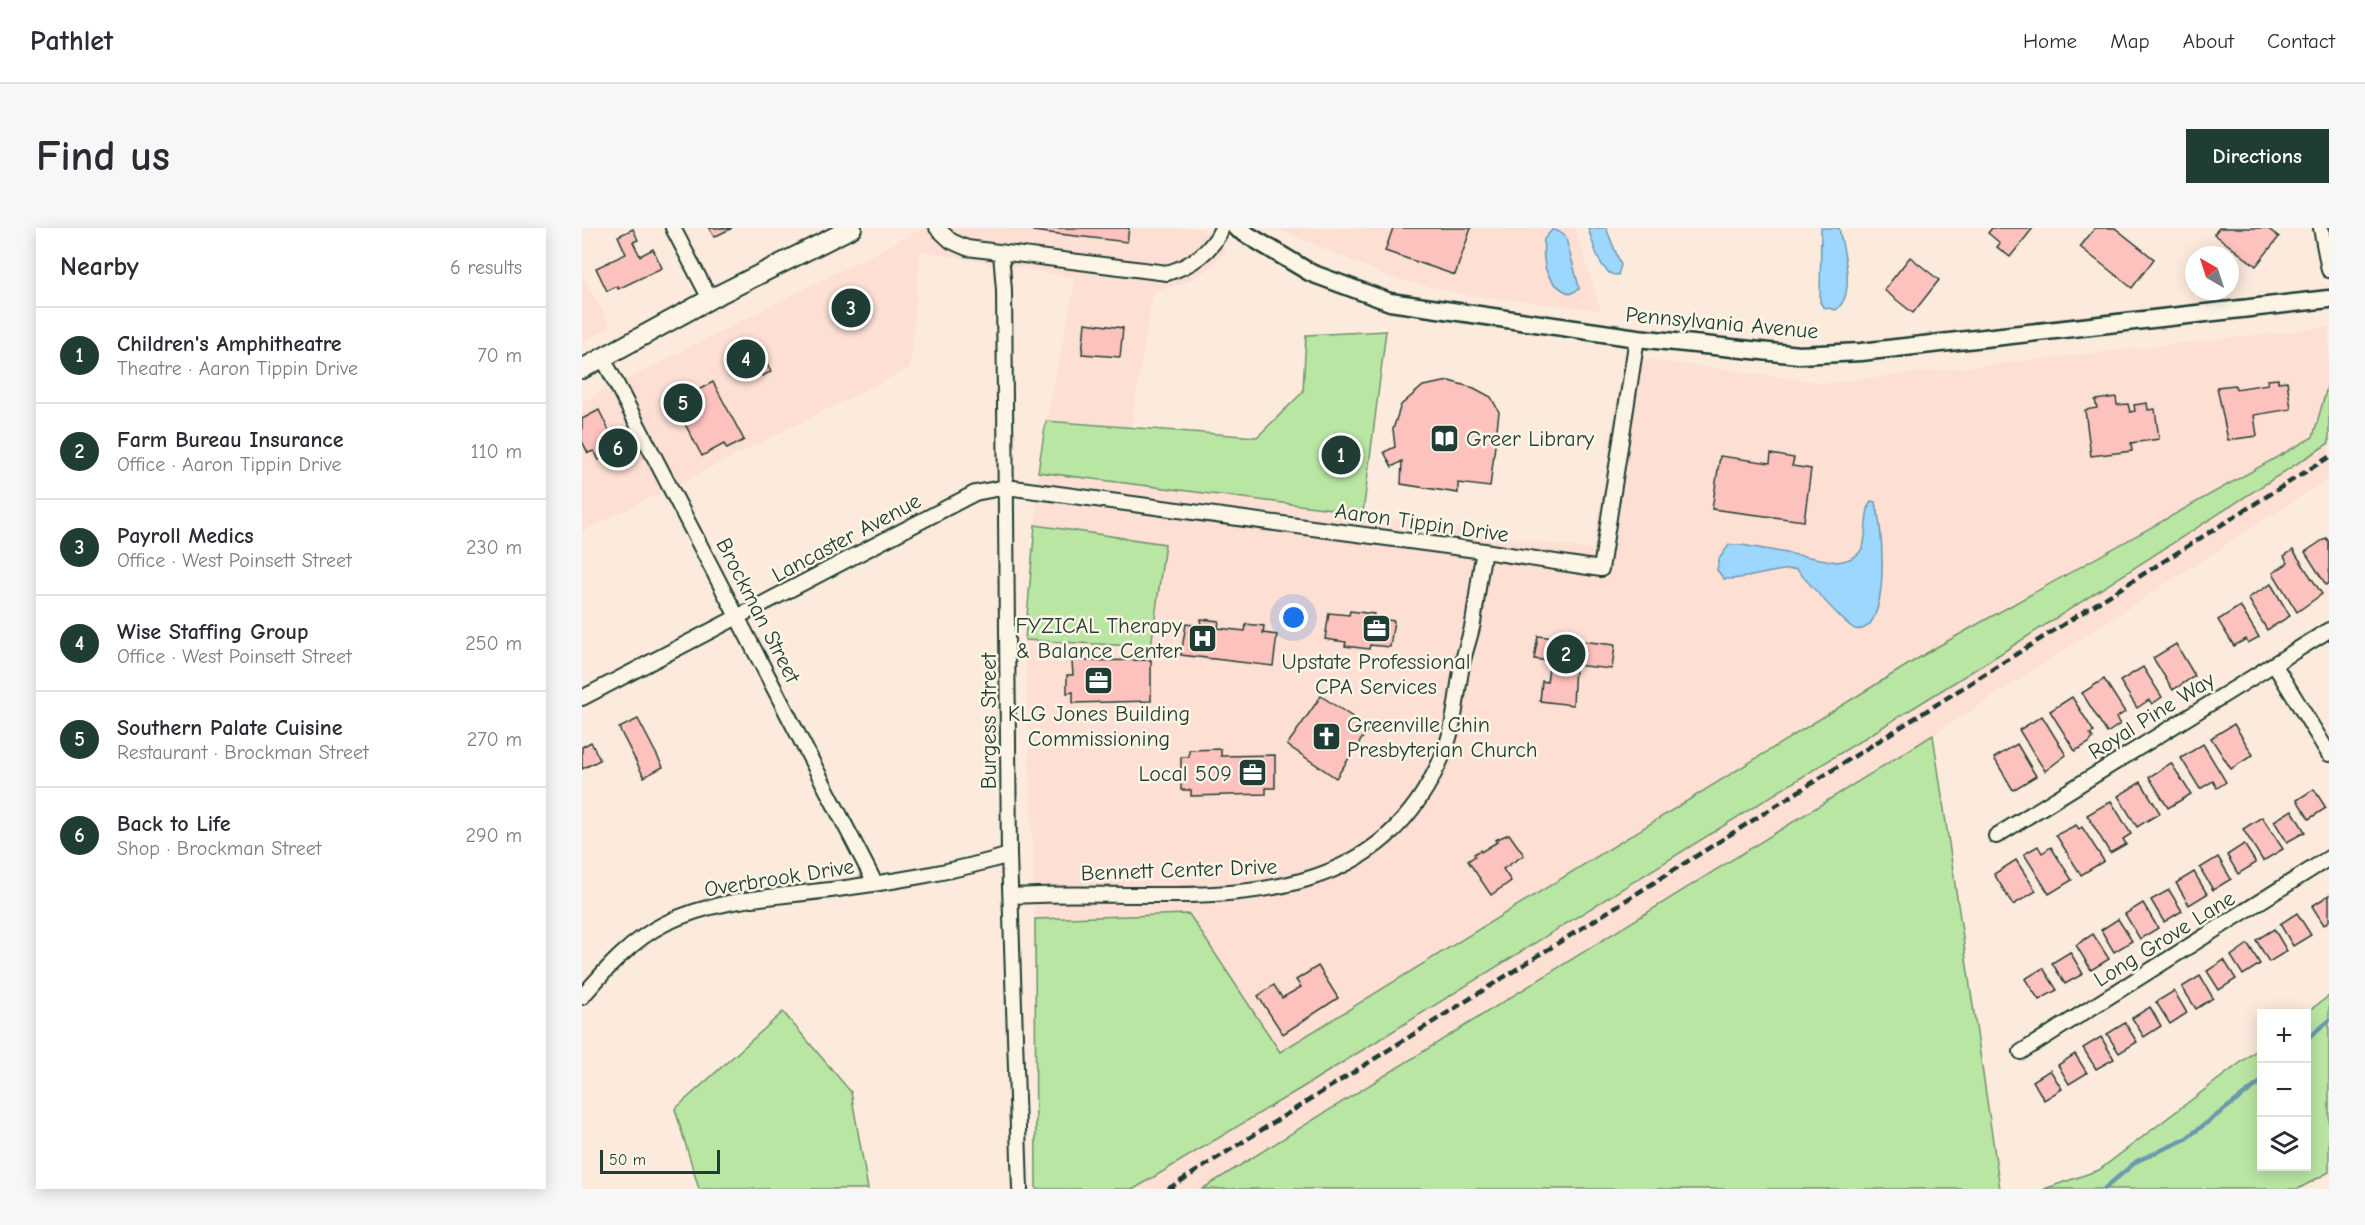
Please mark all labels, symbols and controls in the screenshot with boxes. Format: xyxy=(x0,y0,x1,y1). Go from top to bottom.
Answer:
text: Pathlet xyxy=(30,25,113,57)
text: Home xyxy=(2023,29,2077,53)
text: Map xyxy=(2110,29,2150,53)
text: About xyxy=(2183,29,2234,53)
text: Contact xyxy=(2267,29,2335,53)
button: Directions xyxy=(2186,129,2329,183)
text: Find us xyxy=(36,132,170,181)
north arrow xyxy=(2185,246,2239,300)
text: Nearby xyxy=(60,252,139,282)
text: 6 results xyxy=(450,256,522,279)
pin: 3 xyxy=(832,286,870,331)
street label: Pennsylvania Avenue xyxy=(1624,302,1819,344)
text: Children's Amphitheatre xyxy=(117,331,342,357)
pin: 4 xyxy=(726,336,766,382)
text: 1 xyxy=(76,344,83,367)
text: 70 m xyxy=(477,344,522,367)
text: Theatre · Aaron Tippin Drive xyxy=(117,357,358,380)
pin: 5 xyxy=(664,380,702,426)
library icon: Greer Library xyxy=(1429,422,1461,454)
pin: 6 xyxy=(598,426,638,470)
place label: Greer Library xyxy=(1466,426,1594,452)
text: Farm Bureau Insurance xyxy=(117,427,344,453)
pin: 1 xyxy=(1322,432,1360,478)
text: 2 xyxy=(75,440,84,463)
text: 110 m xyxy=(471,440,522,463)
text: Office · Aaron Tippin Drive xyxy=(117,453,342,476)
street label: Lancaster Avenue xyxy=(768,488,925,588)
street label: Aaron Tippin Drive xyxy=(1333,498,1510,548)
text: Payroll Medics xyxy=(117,523,254,549)
street label: Brockman Street xyxy=(710,534,806,688)
text: 3 xyxy=(75,536,84,559)
text: 230 m xyxy=(466,536,522,559)
text: Office · West Poinsett Street xyxy=(117,549,352,572)
your location xyxy=(1279,603,1308,632)
place label: FYZICAL Therapy & Balance Center xyxy=(1015,613,1182,664)
office icon: Upstate Professional CPA Services xyxy=(1360,613,1392,645)
text: Wise Staffing Group xyxy=(117,619,308,645)
hospital icon: FYZICAL Therapy & Balance Center xyxy=(1187,622,1219,654)
text: 4 xyxy=(75,632,84,655)
text: 250 m xyxy=(465,632,522,655)
pin: 2 xyxy=(1546,632,1586,676)
text: Office · West Poinsett Street xyxy=(117,645,352,668)
place label: Upstate Professional CPA Services xyxy=(1281,649,1471,700)
street label: Burgess Street xyxy=(976,652,1002,789)
office icon: KLG Jones Building Commissioning xyxy=(1083,665,1115,697)
street label: Royal Pine Way xyxy=(2084,667,2220,765)
place label: KLG Jones Building Commissioning xyxy=(1008,701,1190,752)
place label: Greenville Chin Presbyterian Church xyxy=(1347,712,1538,763)
text: Southern Palate Cuisine xyxy=(117,715,343,741)
church icon: Greenville Chin Presbyterian Church xyxy=(1310,721,1342,753)
text: 5 xyxy=(74,728,85,751)
text: 270 m xyxy=(467,728,522,751)
text: Restaurant · Brockman Street xyxy=(117,741,369,764)
office icon: Local 509 xyxy=(1237,757,1269,789)
place label: Local 509 xyxy=(1139,761,1232,787)
text: Back to Life xyxy=(117,811,230,837)
text: 6 xyxy=(74,824,85,847)
text: 290 m xyxy=(466,824,522,847)
text: Shop · Brockman Street xyxy=(117,837,321,860)
street label: Overbrook Drive xyxy=(702,853,856,903)
street label: Bennett Center Drive xyxy=(1080,854,1278,886)
street label: Long Grove Lane xyxy=(2089,885,2240,993)
map controls xyxy=(2257,1009,2311,1171)
button: + xyxy=(2257,1009,2311,1063)
button: − xyxy=(2257,1063,2311,1117)
button: layers xyxy=(2257,1117,2311,1171)
scale bar xyxy=(600,1147,720,1174)
text: 50 m xyxy=(609,1151,646,1169)

